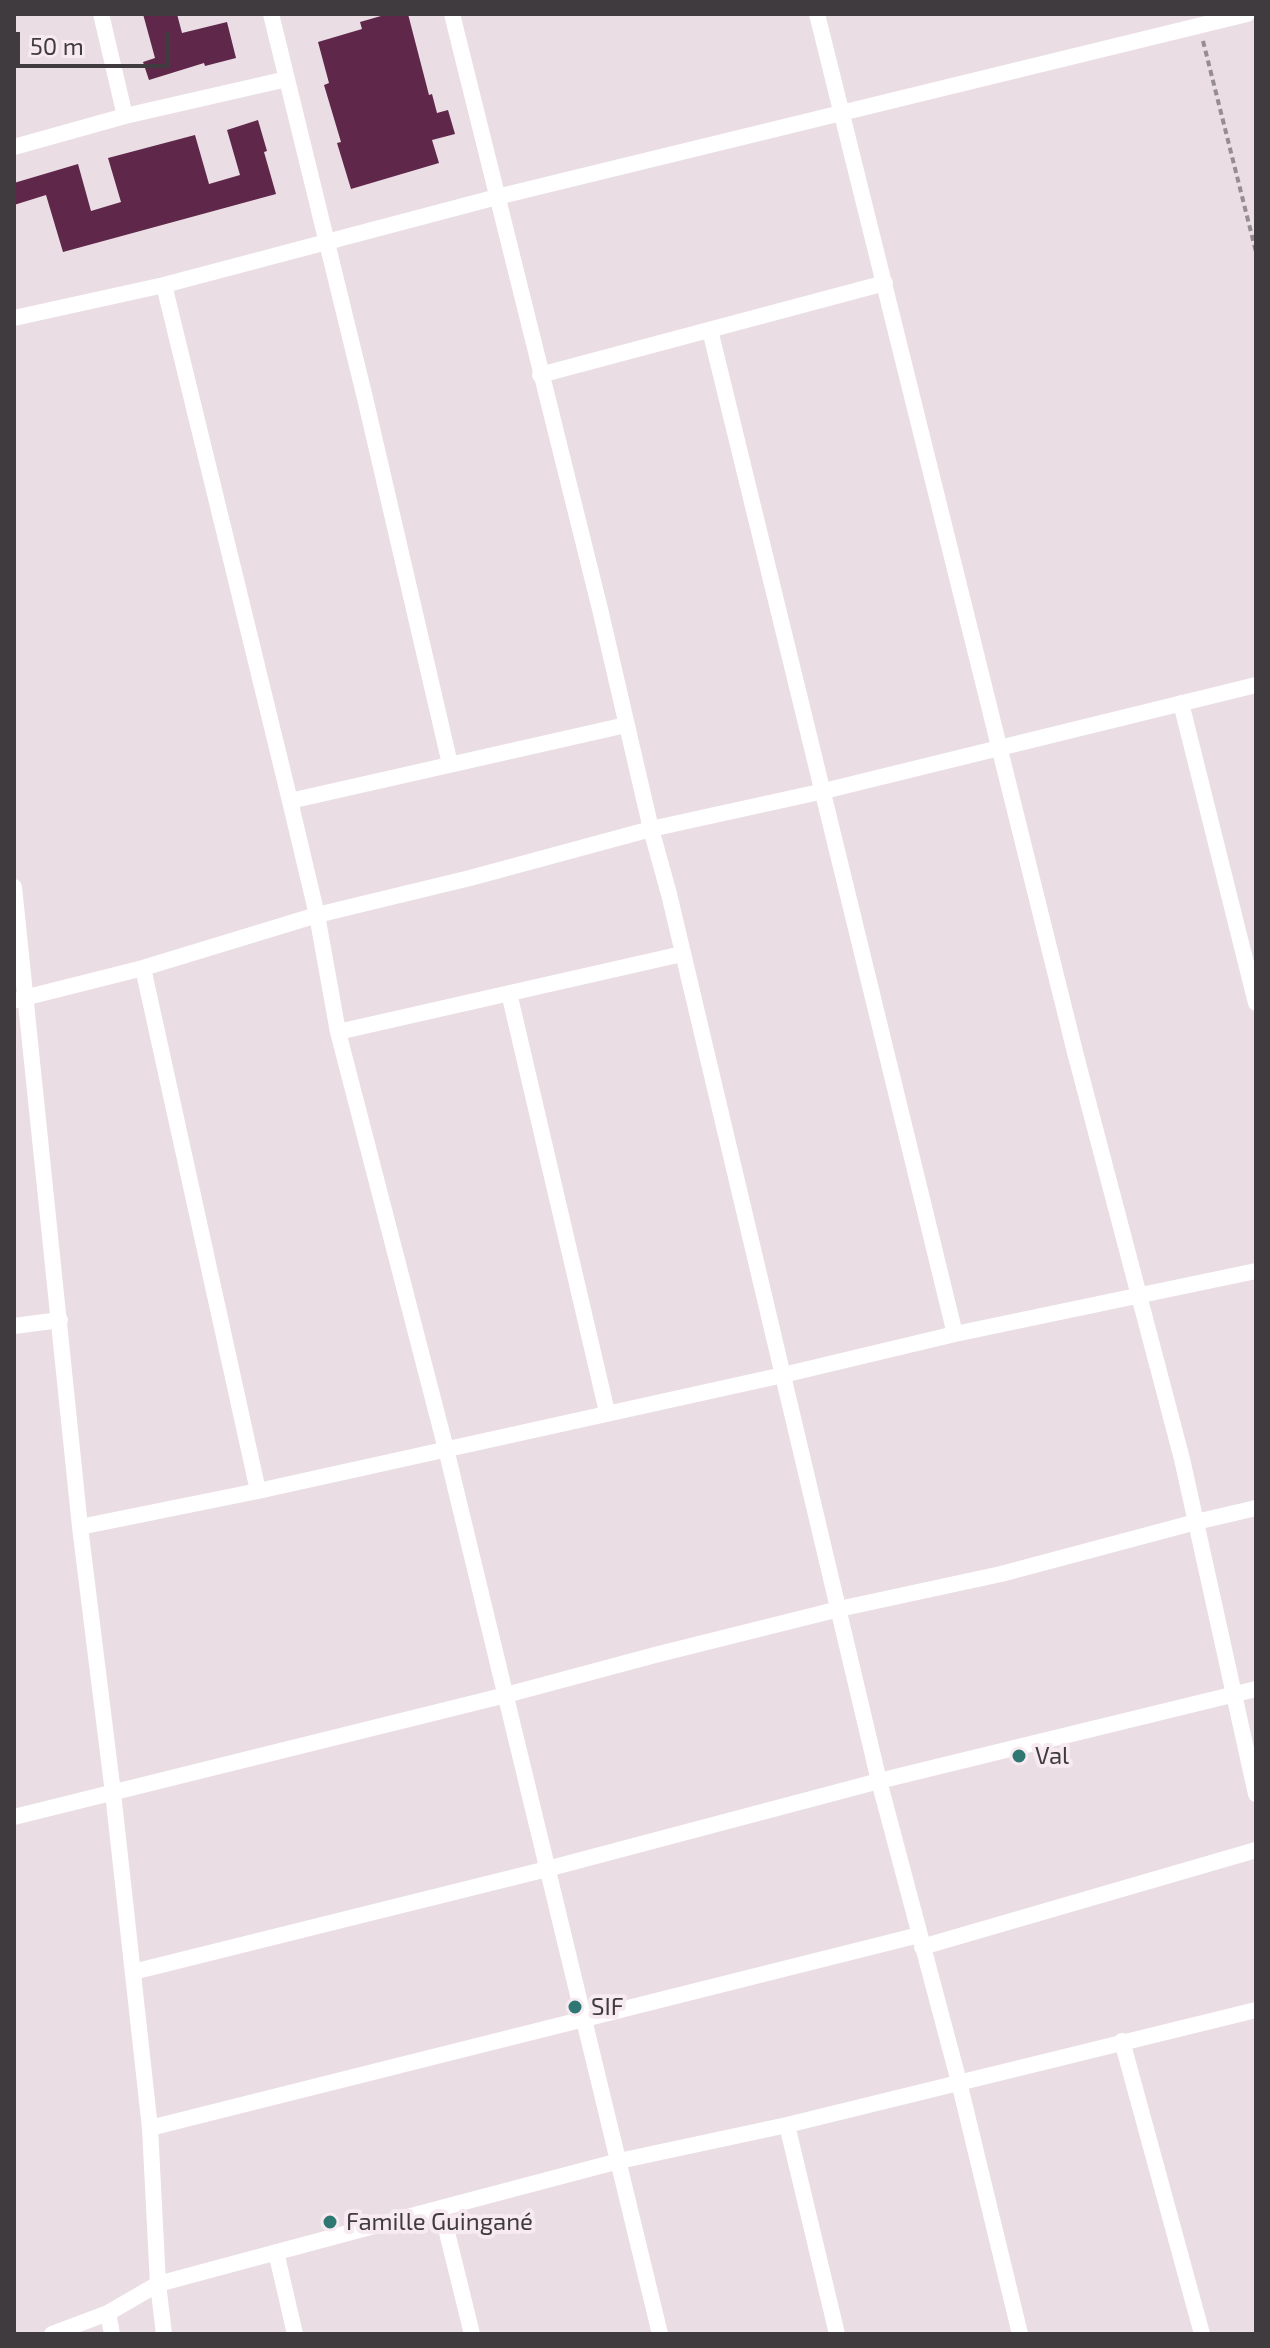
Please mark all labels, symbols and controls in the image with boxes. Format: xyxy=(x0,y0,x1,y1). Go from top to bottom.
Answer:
scale bar xyxy=(20,16,174,66)
text: 50 m xyxy=(30,31,84,60)
place label: Val xyxy=(1035,1742,1069,1770)
marker: Val xyxy=(1010,1747,1028,1765)
place label: SIF xyxy=(591,1993,624,2021)
marker: SIF xyxy=(566,1998,584,2016)
place label: Famille Guingané xyxy=(346,2208,533,2236)
marker: Famille Guingané xyxy=(321,2213,339,2231)

